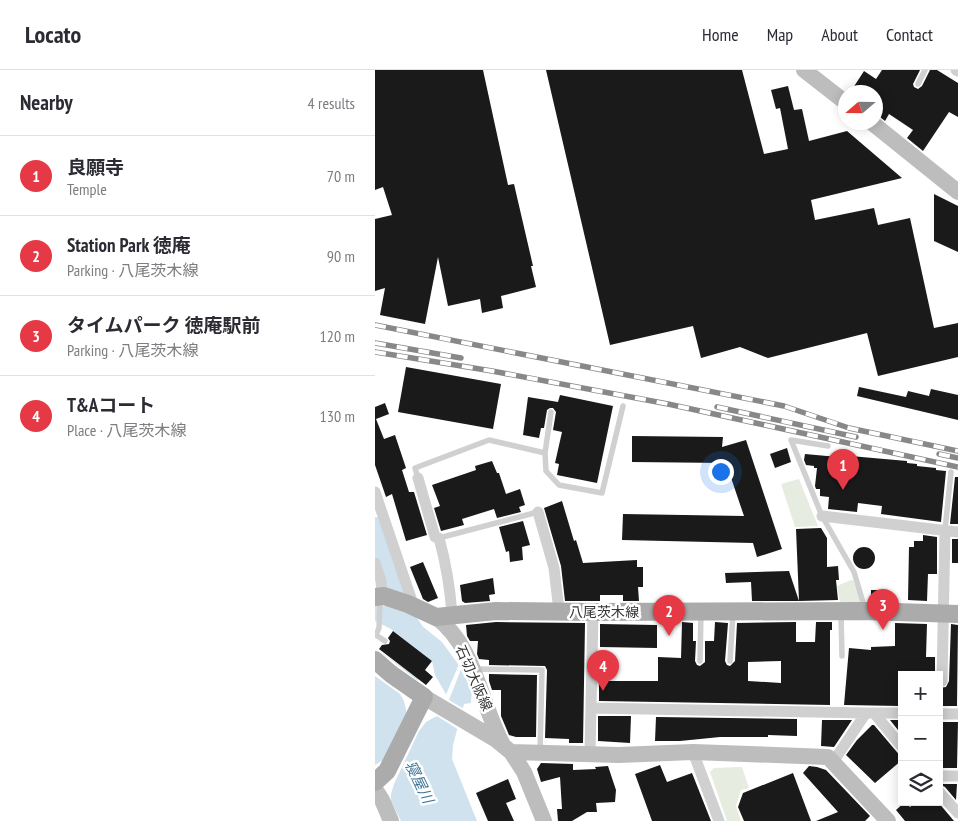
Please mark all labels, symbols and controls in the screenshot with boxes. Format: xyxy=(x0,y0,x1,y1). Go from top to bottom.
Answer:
text: Locato xyxy=(25,19,81,50)
text: Home xyxy=(702,23,739,46)
text: Map xyxy=(767,23,793,46)
text: About xyxy=(821,23,858,46)
text: Contact xyxy=(886,23,933,46)
north arrow xyxy=(838,85,883,130)
text: Nearby xyxy=(20,89,73,116)
text: 4 results xyxy=(308,93,355,113)
text: 良願寺 xyxy=(67,155,124,179)
text: 1 xyxy=(32,166,40,186)
text: 70 m xyxy=(327,166,355,186)
text: Temple xyxy=(67,179,107,199)
text: Station Park 徳庵 xyxy=(67,233,191,257)
text: 2 xyxy=(32,246,40,266)
text: 90 m xyxy=(327,246,355,266)
text: Parking · 八尾茨木線 xyxy=(67,260,198,280)
text: タイムパーク 徳庵駅前 xyxy=(67,313,261,337)
text: 3 xyxy=(32,326,40,346)
text: 120 m xyxy=(320,326,355,346)
text: Parking · 八尾茨木線 xyxy=(67,340,198,360)
text: T&Aコート xyxy=(67,393,155,417)
text: 4 xyxy=(32,406,40,426)
text: 130 m xyxy=(320,406,355,426)
text: Place · 八尾茨木線 xyxy=(67,420,187,440)
pin: 1 xyxy=(827,449,859,490)
your location xyxy=(708,459,734,485)
pin: 3 xyxy=(867,589,899,630)
pin: 2 xyxy=(653,595,685,636)
street label: 八尾茨木線 xyxy=(569,603,639,621)
street label: 石切大阪線 xyxy=(452,642,496,714)
pin: 4 xyxy=(587,650,619,691)
map controls xyxy=(898,671,943,806)
button: + xyxy=(898,671,943,716)
button: − xyxy=(898,716,943,761)
water label: 寝屋川 xyxy=(401,757,439,808)
button: layers xyxy=(898,761,943,806)

